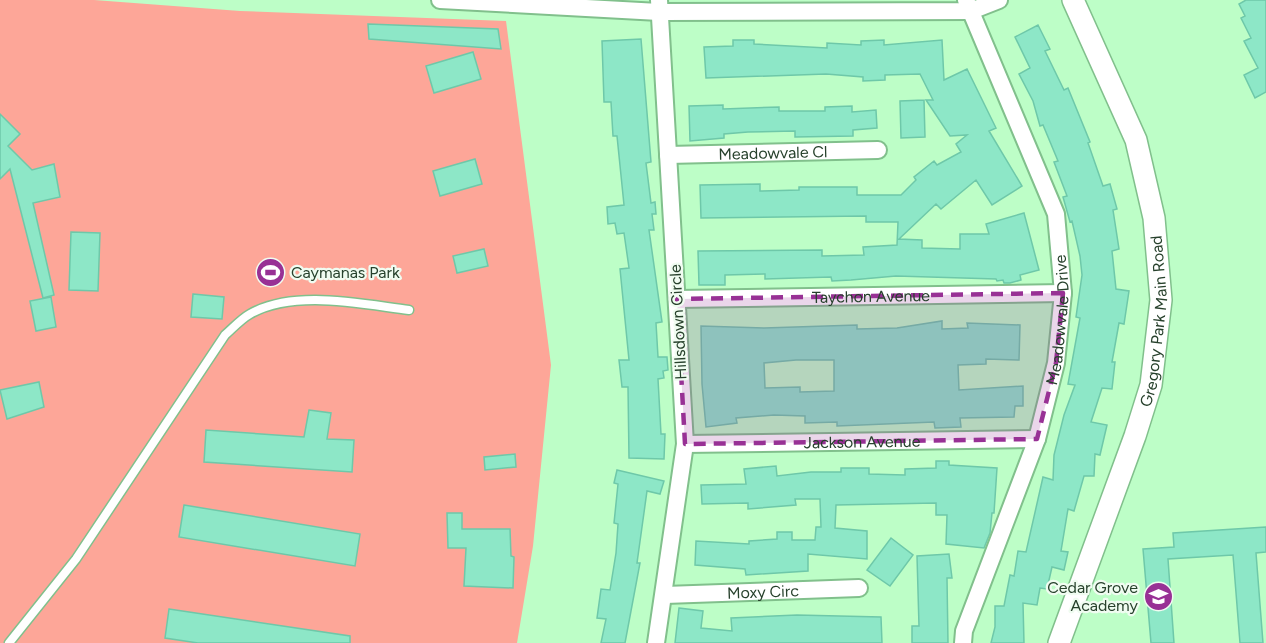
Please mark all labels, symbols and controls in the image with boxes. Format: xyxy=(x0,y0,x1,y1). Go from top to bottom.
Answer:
street label: Meadowvale Cl xyxy=(718,142,828,163)
street label: Gregory Park Main Road xyxy=(1135,235,1171,409)
street label: Meadowvale Drive xyxy=(1041,254,1073,387)
sports icon: Caymanas Park xyxy=(254,256,286,288)
place label: Caymanas Park xyxy=(291,263,400,282)
street label: Hillsdown Circle xyxy=(665,263,691,380)
street label: Taychon Avenue xyxy=(812,286,930,306)
street label: Jackson Avenue xyxy=(804,431,921,452)
place label: Cedar Grove Academy xyxy=(1047,578,1139,615)
school or university icon: Cedar Grove Academy xyxy=(1143,580,1175,612)
street label: Moxy Circ xyxy=(727,581,800,602)

